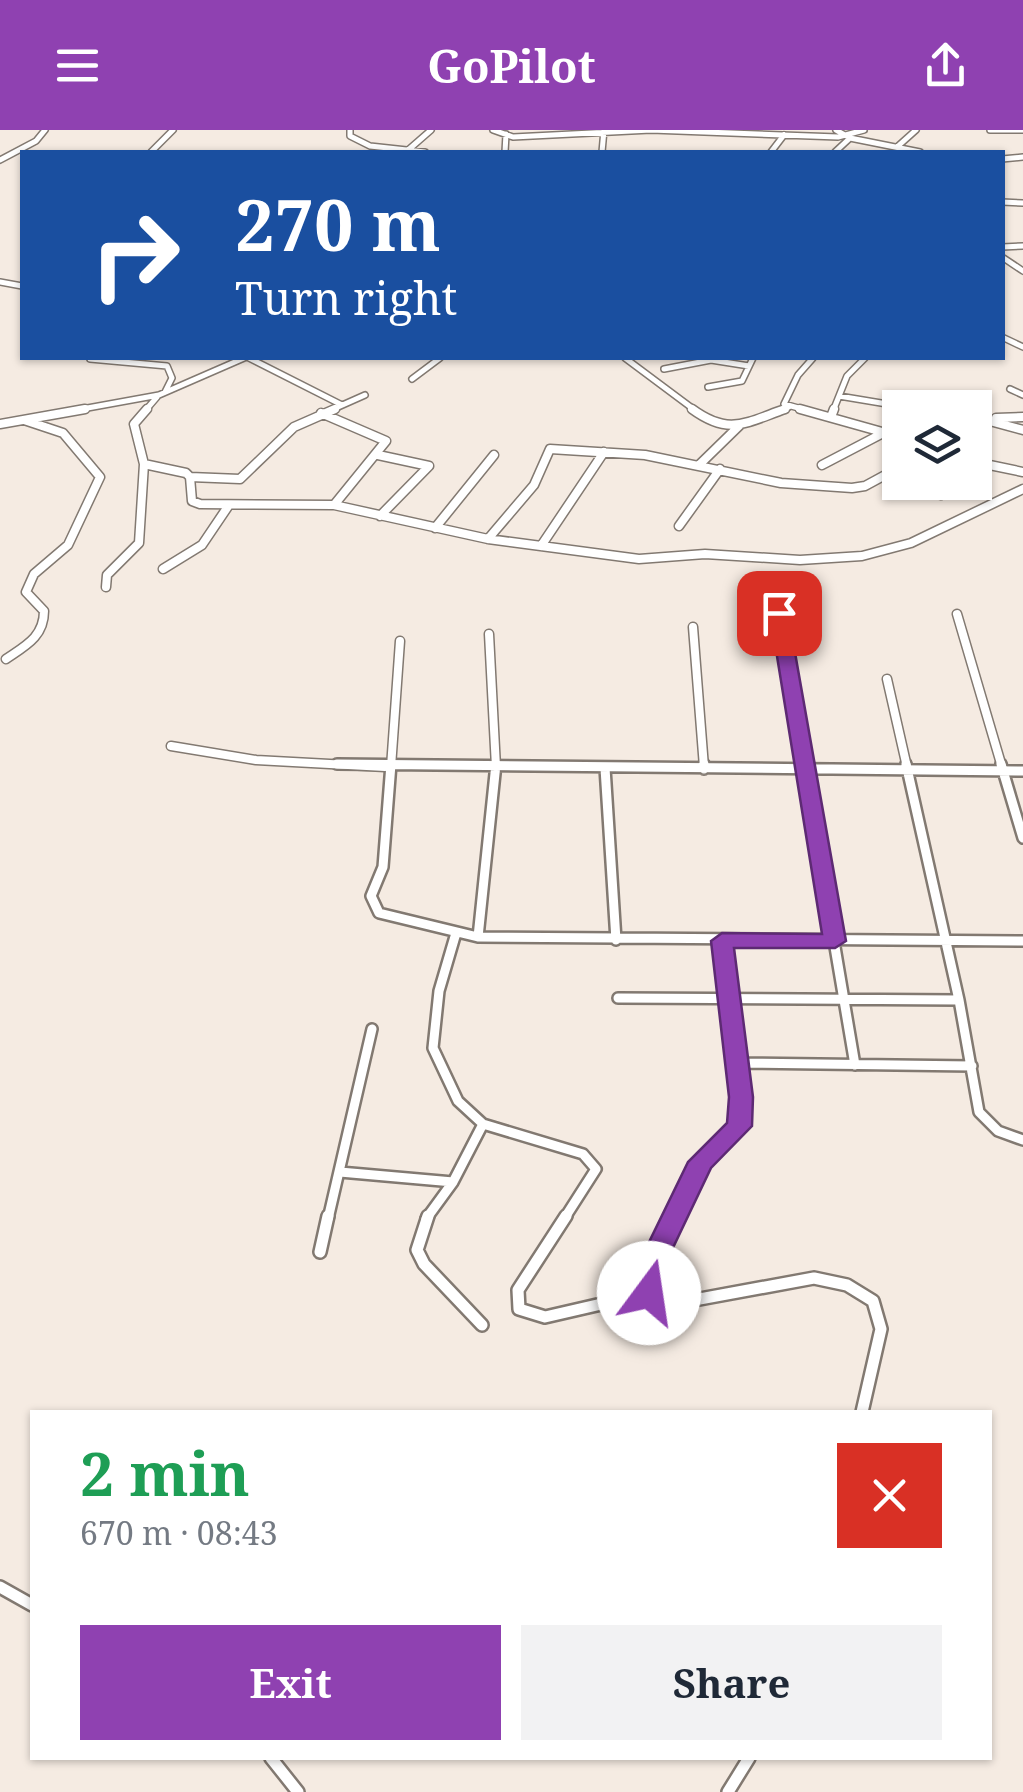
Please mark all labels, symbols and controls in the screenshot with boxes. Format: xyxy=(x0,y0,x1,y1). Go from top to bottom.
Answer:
text: GoPilot xyxy=(427,35,596,96)
icon: menu xyxy=(50,38,105,93)
icon: share xyxy=(918,38,973,93)
text: 270 m xyxy=(235,176,441,272)
icon: right xyxy=(70,190,200,320)
text: Turn right xyxy=(235,267,457,328)
map controls xyxy=(882,390,992,500)
button: layers xyxy=(882,390,992,500)
pin xyxy=(737,571,822,656)
icon: arrive xyxy=(752,586,807,641)
position arrow xyxy=(597,1241,701,1345)
text: 2 min xyxy=(80,1432,250,1514)
button: close xyxy=(837,1443,942,1548)
text: 670 m · 08:43 xyxy=(80,1511,278,1554)
button: Exit xyxy=(80,1625,501,1740)
button: Share xyxy=(521,1625,942,1740)

